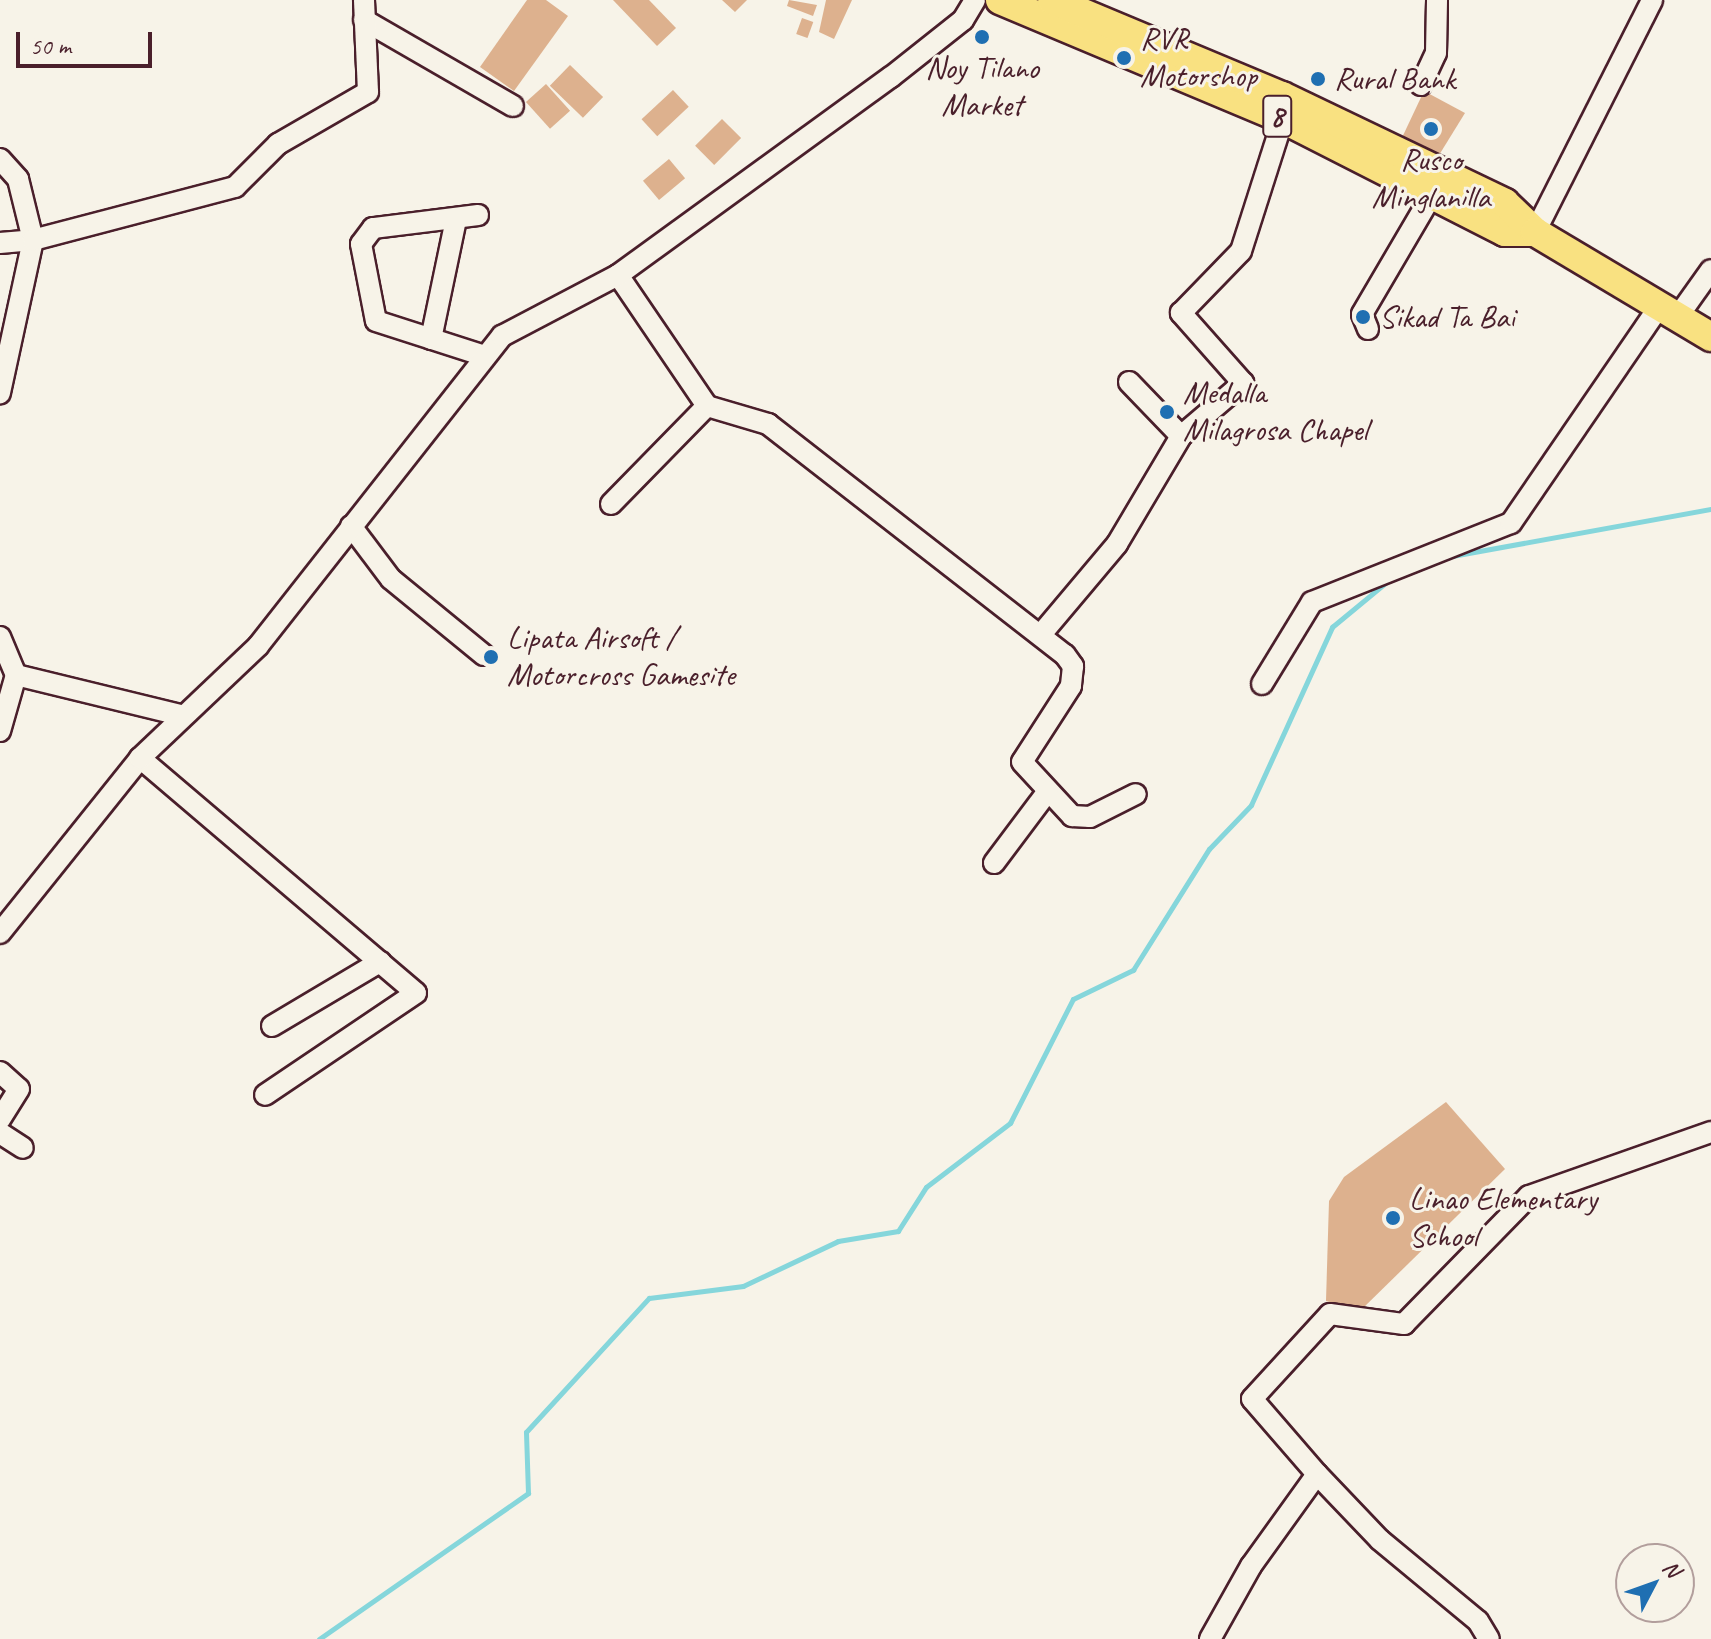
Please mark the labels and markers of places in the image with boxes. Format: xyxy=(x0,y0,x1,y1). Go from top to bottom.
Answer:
place label: RVR Motorshop xyxy=(1140,21,1257,96)
marker: Noy Tilano Market xyxy=(973,28,991,46)
marker: RVR Motorshop xyxy=(1115,49,1133,67)
place label: Noy Tilano Market xyxy=(925,50,1039,125)
place label: Rural Bank xyxy=(1334,60,1456,98)
marker: Rural Bank xyxy=(1309,70,1327,88)
marker: Rusco Minglanilla xyxy=(1422,120,1440,138)
place label: Rusco Minglanilla xyxy=(1372,142,1490,217)
place label: Sikad Ta Bai xyxy=(1379,298,1516,336)
marker: Sikad Ta Bai xyxy=(1354,308,1372,326)
place label: Medalla Milagrosa Chapel xyxy=(1183,375,1369,450)
marker: Medalla Milagrosa Chapel xyxy=(1158,403,1176,421)
place label: Lipata Airsoft / Motorcross Gamesite xyxy=(507,620,735,695)
marker: Lipata Airsoft / Motorcross Gamesite xyxy=(482,648,500,666)
place label: Linao Elementary School xyxy=(1409,1181,1598,1256)
marker: Linao Elementary School xyxy=(1384,1209,1402,1227)

